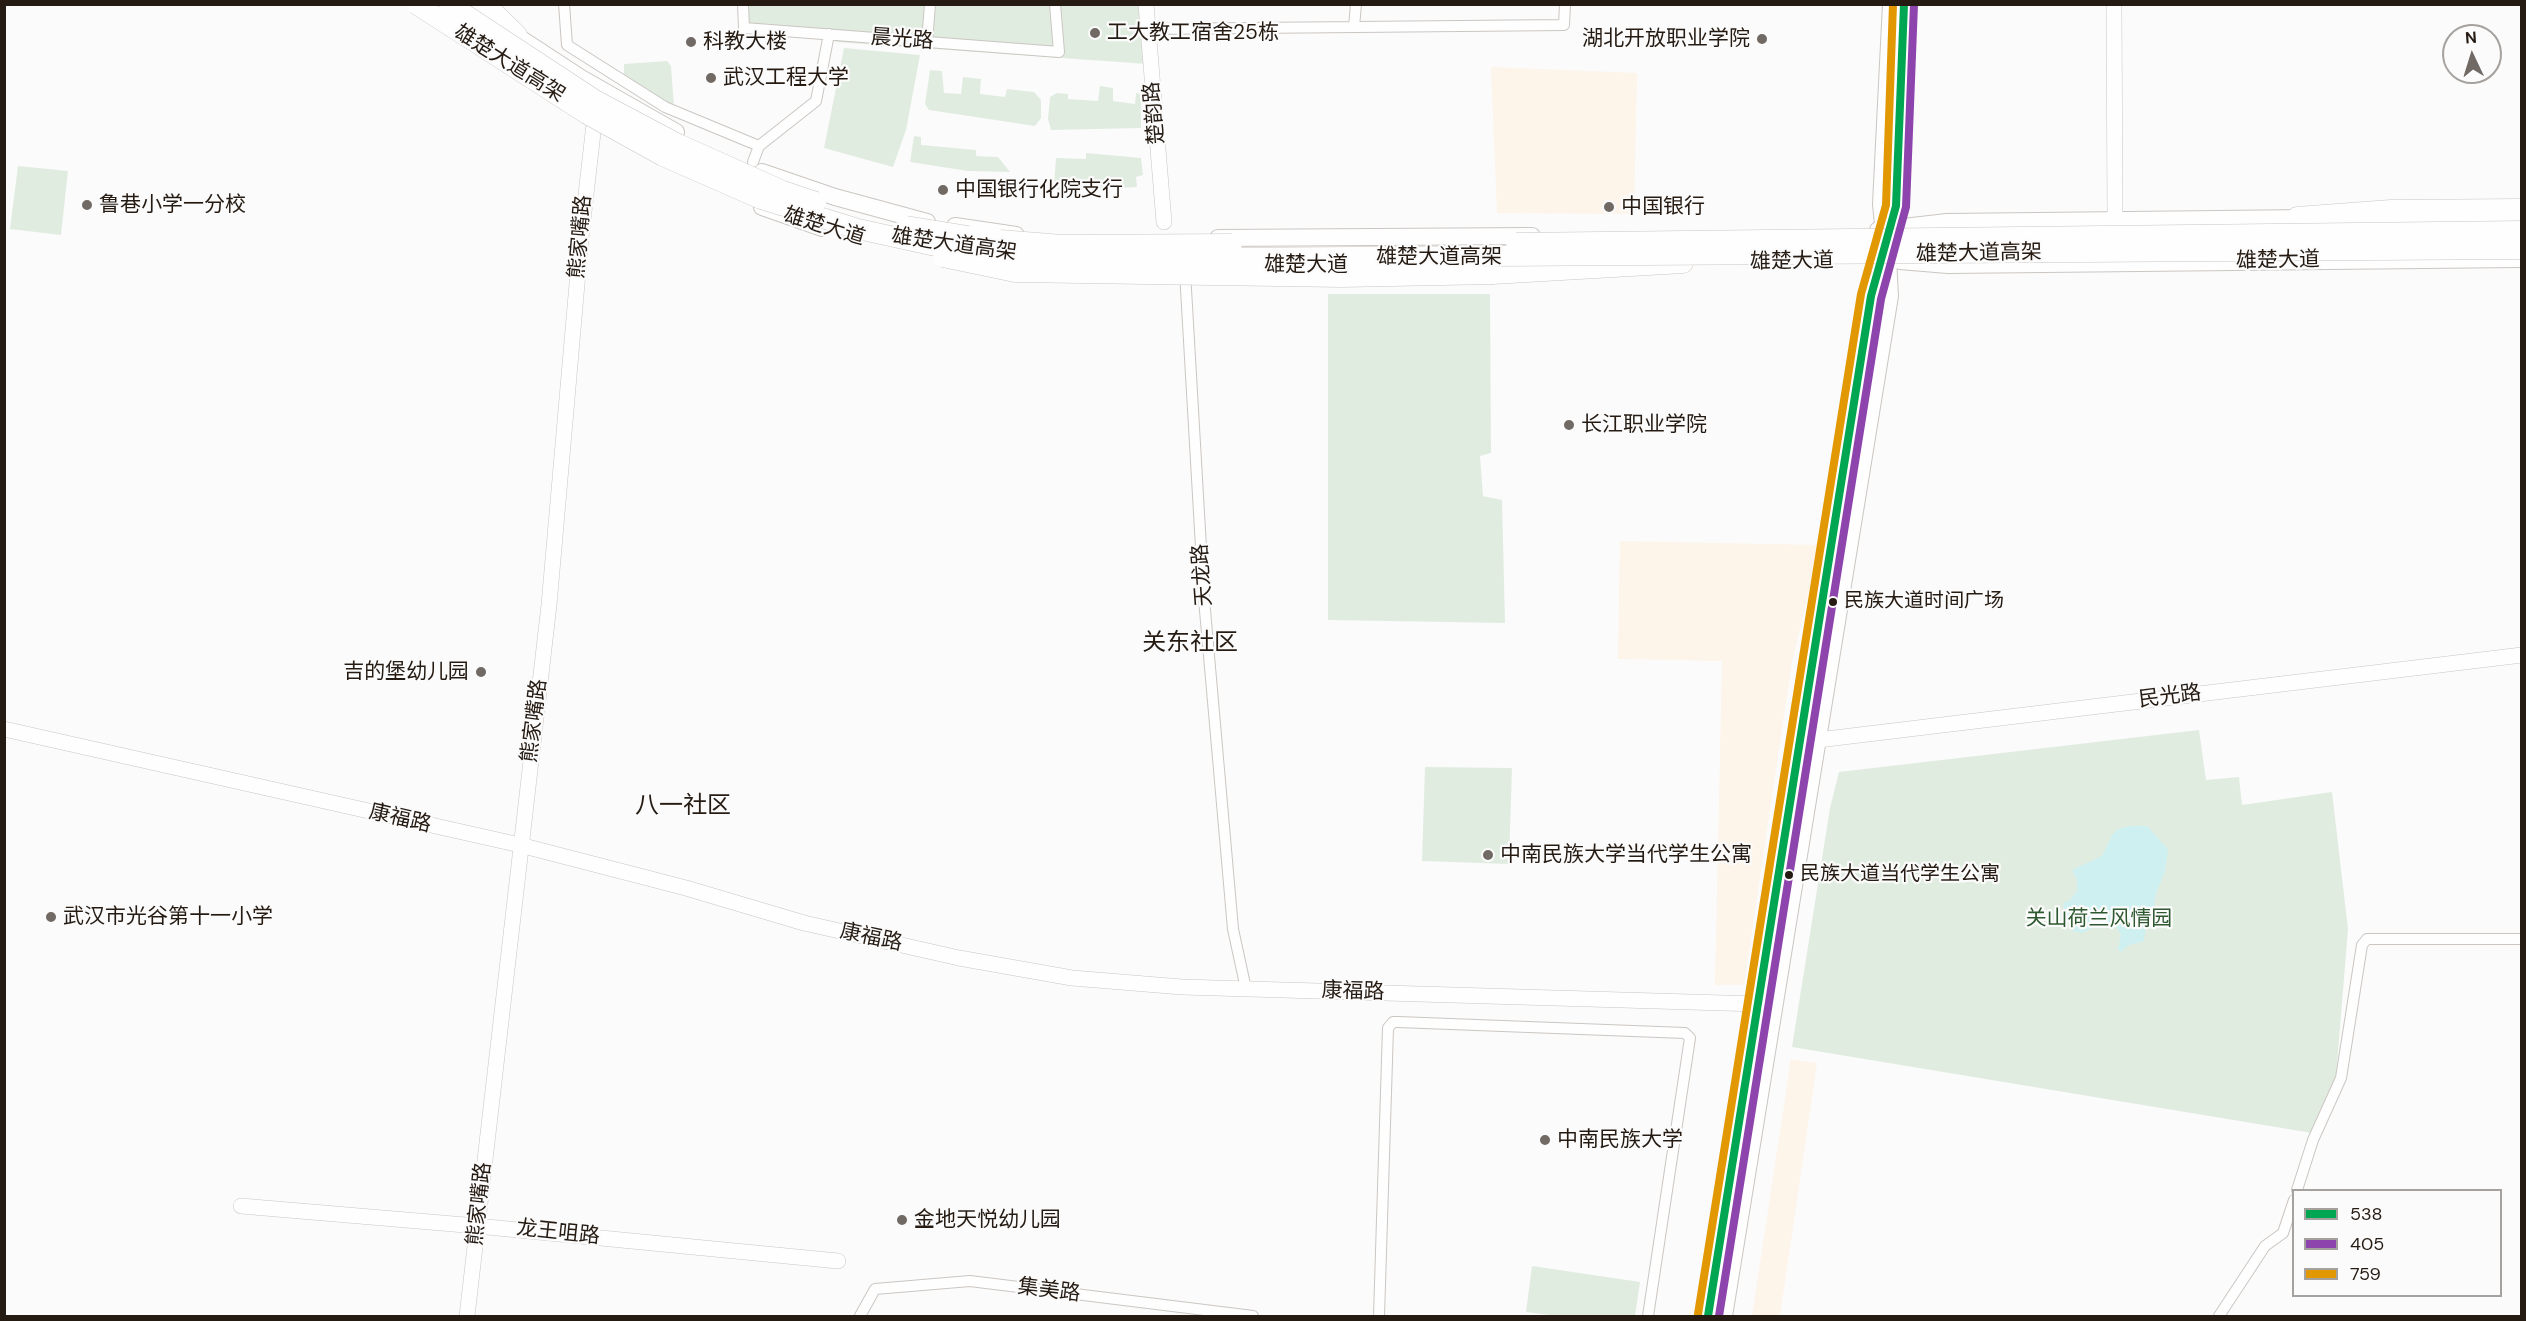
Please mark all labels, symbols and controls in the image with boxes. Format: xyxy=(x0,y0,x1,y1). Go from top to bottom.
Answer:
street label: 雄楚大道高架 xyxy=(449,20,569,108)
place label: 工大教工宿舍25栋 xyxy=(1107,20,1279,46)
north arrow xyxy=(2442,24,2502,84)
street label: 晨光路 xyxy=(870,25,934,55)
marker: 工大教工宿舍25栋 xyxy=(1088,26,1102,40)
place label: 湖北开放职业学院 xyxy=(1582,26,1750,52)
text: N xyxy=(2464,27,2477,48)
place label: 科教大楼 xyxy=(703,29,787,55)
marker: 湖北开放职业学院 xyxy=(1755,32,1769,46)
marker: 科教大楼 xyxy=(684,35,698,49)
place label: 武汉工程大学 xyxy=(723,65,849,91)
marker: 武汉工程大学 xyxy=(704,71,718,85)
street label: 楚韵路 xyxy=(1140,81,1170,145)
place label: 中国银行化院支行 xyxy=(955,177,1123,203)
marker: 中国银行化院支行 xyxy=(936,183,950,197)
place label: 鲁巷小学一分校 xyxy=(99,192,246,218)
street label: 熊家嘴路 xyxy=(565,194,597,280)
place label: 中国银行 xyxy=(1621,194,1705,220)
marker: 鲁巷小学一分校 xyxy=(80,198,94,212)
marker: 中国银行 xyxy=(1602,200,1616,214)
street label: 雄楚大道 xyxy=(780,203,868,251)
street label: 雄楚大道高架 xyxy=(890,224,1018,266)
street label: 雄楚大道高架 xyxy=(1916,240,2042,268)
street label: 雄楚大道高架 xyxy=(1376,244,1502,270)
street label: 雄楚大道 xyxy=(2236,248,2320,274)
street label: 雄楚大道 xyxy=(1750,249,1834,275)
street label: 雄楚大道 xyxy=(1264,252,1348,278)
place label: 长江职业学院 xyxy=(1581,412,1707,438)
marker: 长江职业学院 xyxy=(1562,418,1576,432)
street label: 天龙路 xyxy=(1188,543,1218,607)
place label: 民族大道时间广场 xyxy=(1844,590,2004,614)
marker: 民族大道时间广场 xyxy=(1827,596,1839,608)
district label: 关东社区 xyxy=(1142,630,1238,658)
place label: 吉的堡幼儿园 xyxy=(343,659,469,685)
marker: 吉的堡幼儿园 xyxy=(474,665,488,679)
street label: 熊家嘴路 xyxy=(517,678,553,764)
street label: 民光路 xyxy=(2137,681,2203,713)
district label: 八一社区 xyxy=(635,793,731,821)
street label: 康福路 xyxy=(366,800,434,838)
place label: 中南民族大学当代学生公寓 xyxy=(1500,842,1752,868)
marker: 中南民族大学当代学生公寓 xyxy=(1481,848,1495,862)
place label: 民族大道当代学生公寓 xyxy=(1800,863,2000,887)
marker: 民族大道当代学生公寓 xyxy=(1783,869,1795,881)
place label: 武汉市光谷第十一小学 xyxy=(63,904,273,930)
park label: 关山荷兰风情园 xyxy=(2026,906,2172,932)
marker: 武汉市光谷第十一小学 xyxy=(44,910,58,924)
street label: 康福路 xyxy=(838,919,904,957)
street label: 康福路 xyxy=(1321,978,1385,1006)
place label: 中南民族大学 xyxy=(1557,1127,1683,1153)
marker: 中南民族大学 xyxy=(1538,1133,1552,1147)
street label: 熊家嘴路 xyxy=(463,1161,497,1247)
legend xyxy=(2292,1189,2502,1297)
text: 538 xyxy=(2350,1202,2383,1226)
place label: 金地天悦幼儿园 xyxy=(914,1207,1061,1233)
marker: 金地天悦幼儿园 xyxy=(895,1213,909,1227)
street label: 龙王咀路 xyxy=(515,1216,601,1250)
text: 405 xyxy=(2350,1232,2384,1256)
text: 759 xyxy=(2350,1262,2381,1286)
street label: 集美路 xyxy=(1016,1275,1082,1307)

